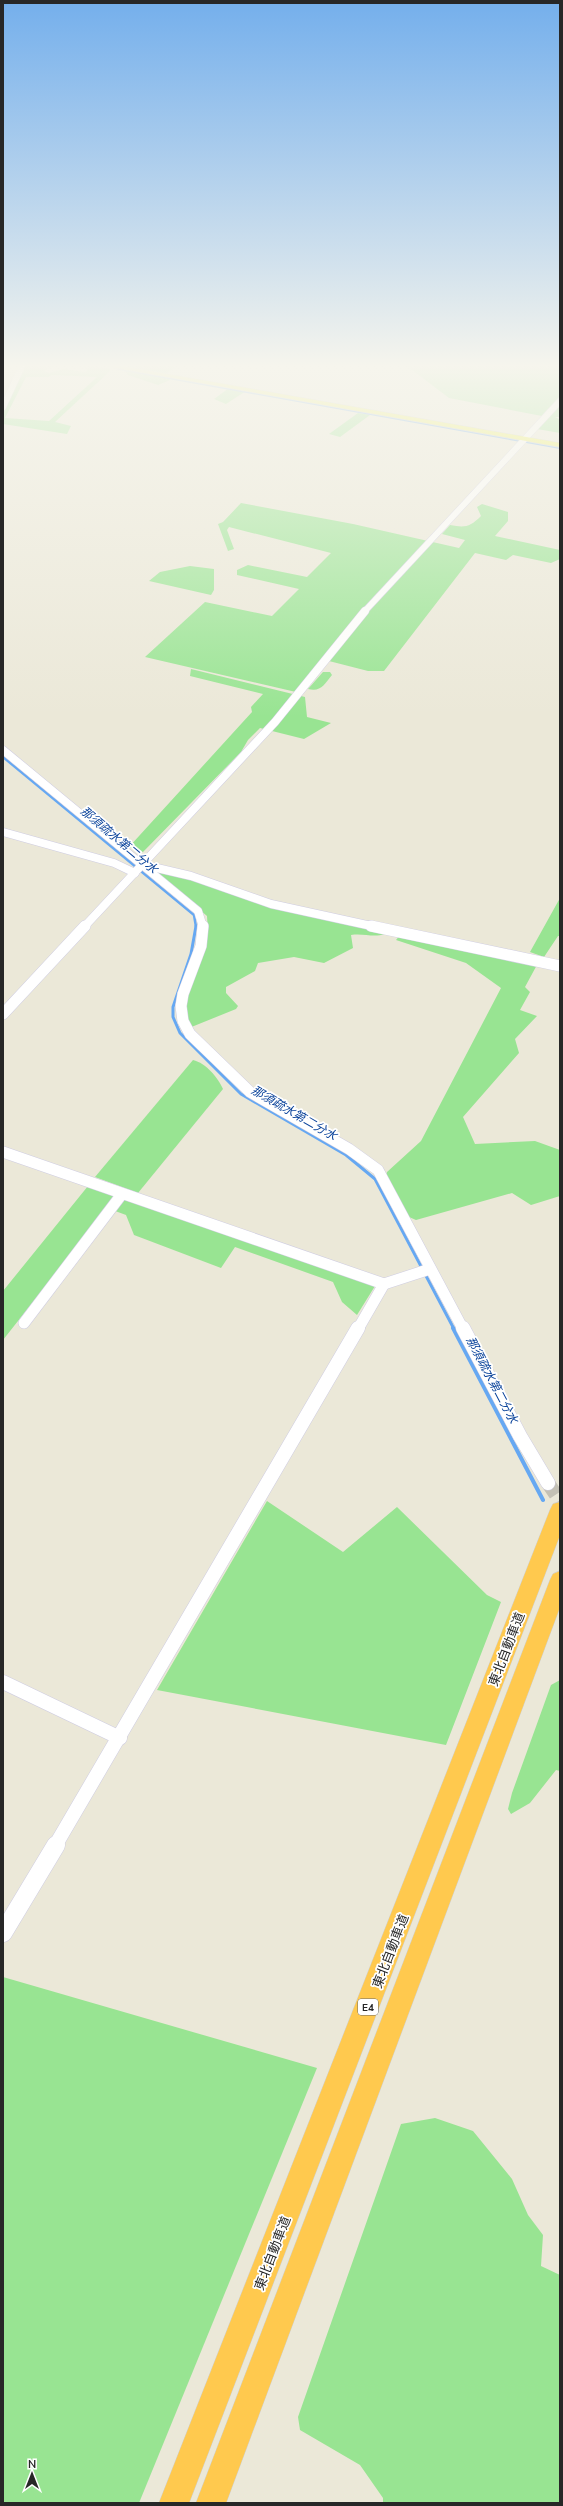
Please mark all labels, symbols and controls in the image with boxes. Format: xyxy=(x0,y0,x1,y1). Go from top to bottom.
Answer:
water label: 那須疏水第二分水 xyxy=(77,803,162,878)
water label: 那須疏水第二分水 xyxy=(248,1082,341,1145)
water label: 那須疏水第二分水 xyxy=(462,1334,523,1428)
street label: 東北自動車道 xyxy=(485,1610,529,1689)
street label: 東北自動車道 xyxy=(369,1912,413,1991)
road number: E4 xyxy=(358,1999,378,2015)
street label: 東北自動車道 xyxy=(251,2214,295,2293)
north arrow xyxy=(12,2454,52,2494)
text: N xyxy=(28,2457,36,2472)

